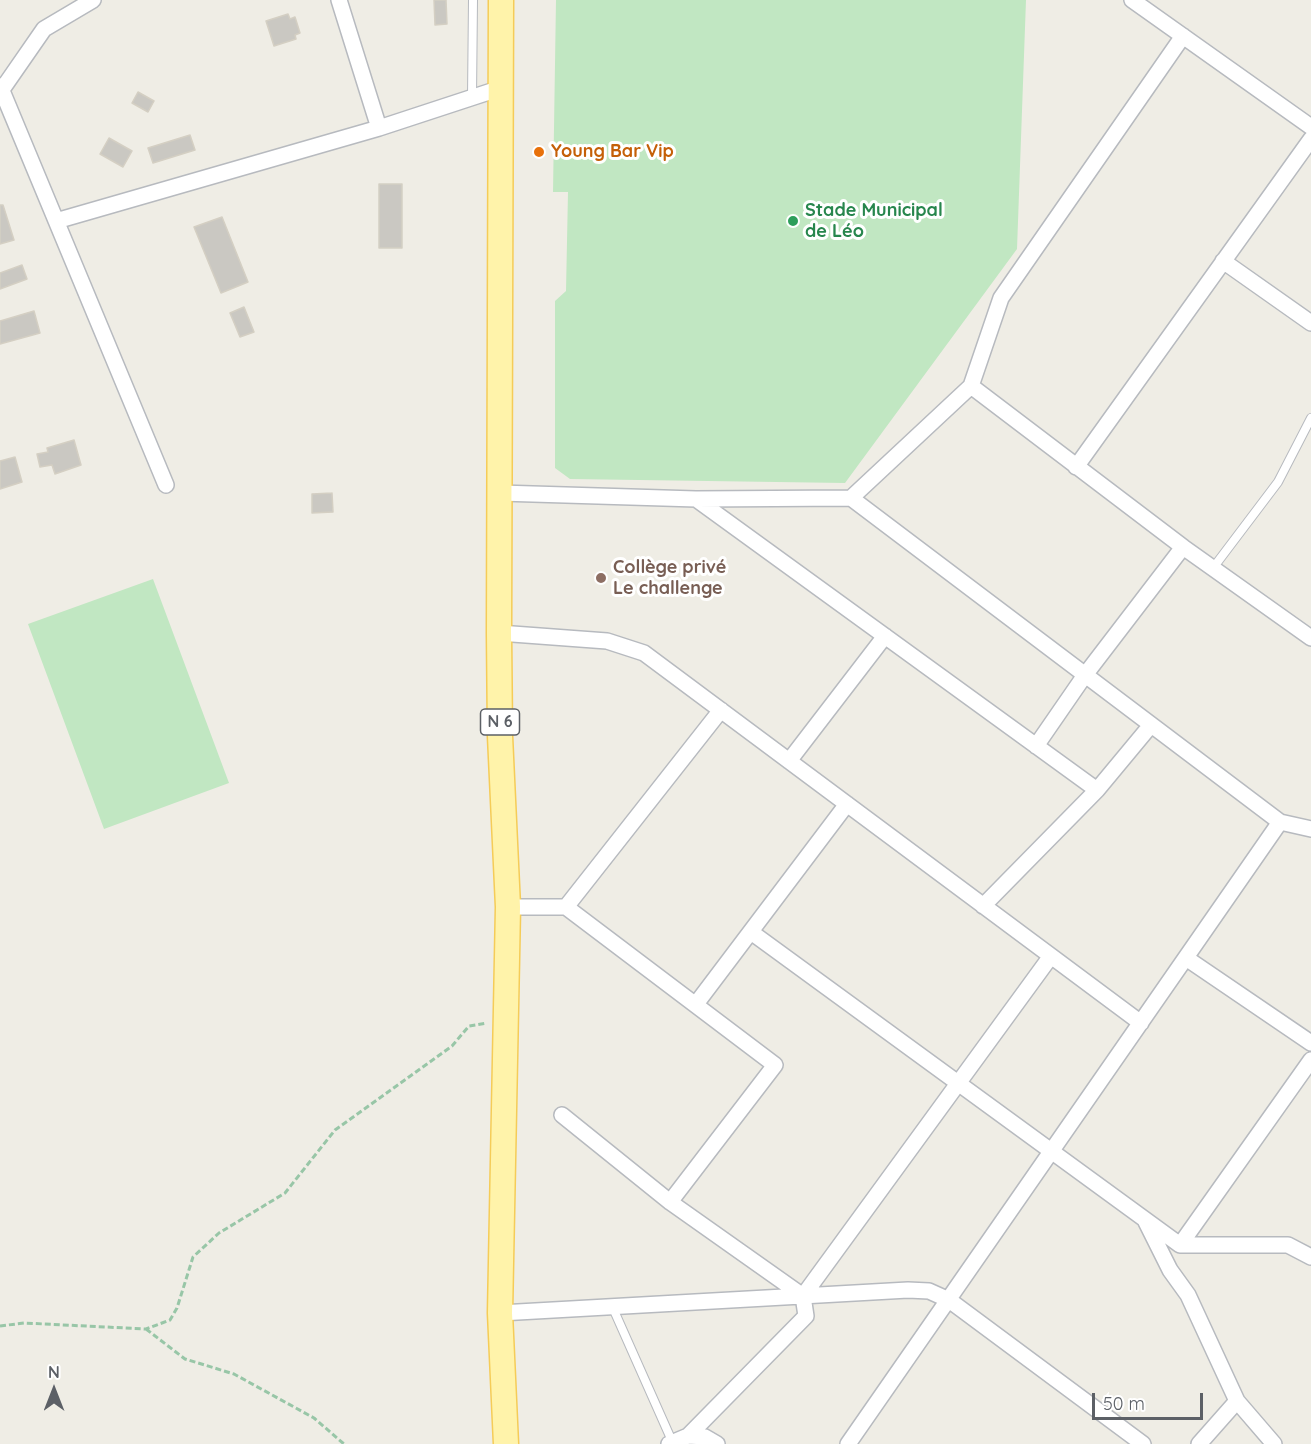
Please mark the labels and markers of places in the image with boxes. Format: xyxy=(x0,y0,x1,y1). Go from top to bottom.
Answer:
place label: Young Bar Vip xyxy=(551,141,674,163)
marker: Young Bar Vip xyxy=(532,145,546,159)
place label: Stade Municipal de Léo xyxy=(805,200,943,242)
marker: Stade Municipal de Léo xyxy=(786,214,800,228)
place label: Collège privé Le challenge xyxy=(613,557,726,600)
marker: Collège privé Le challenge xyxy=(594,571,608,585)

